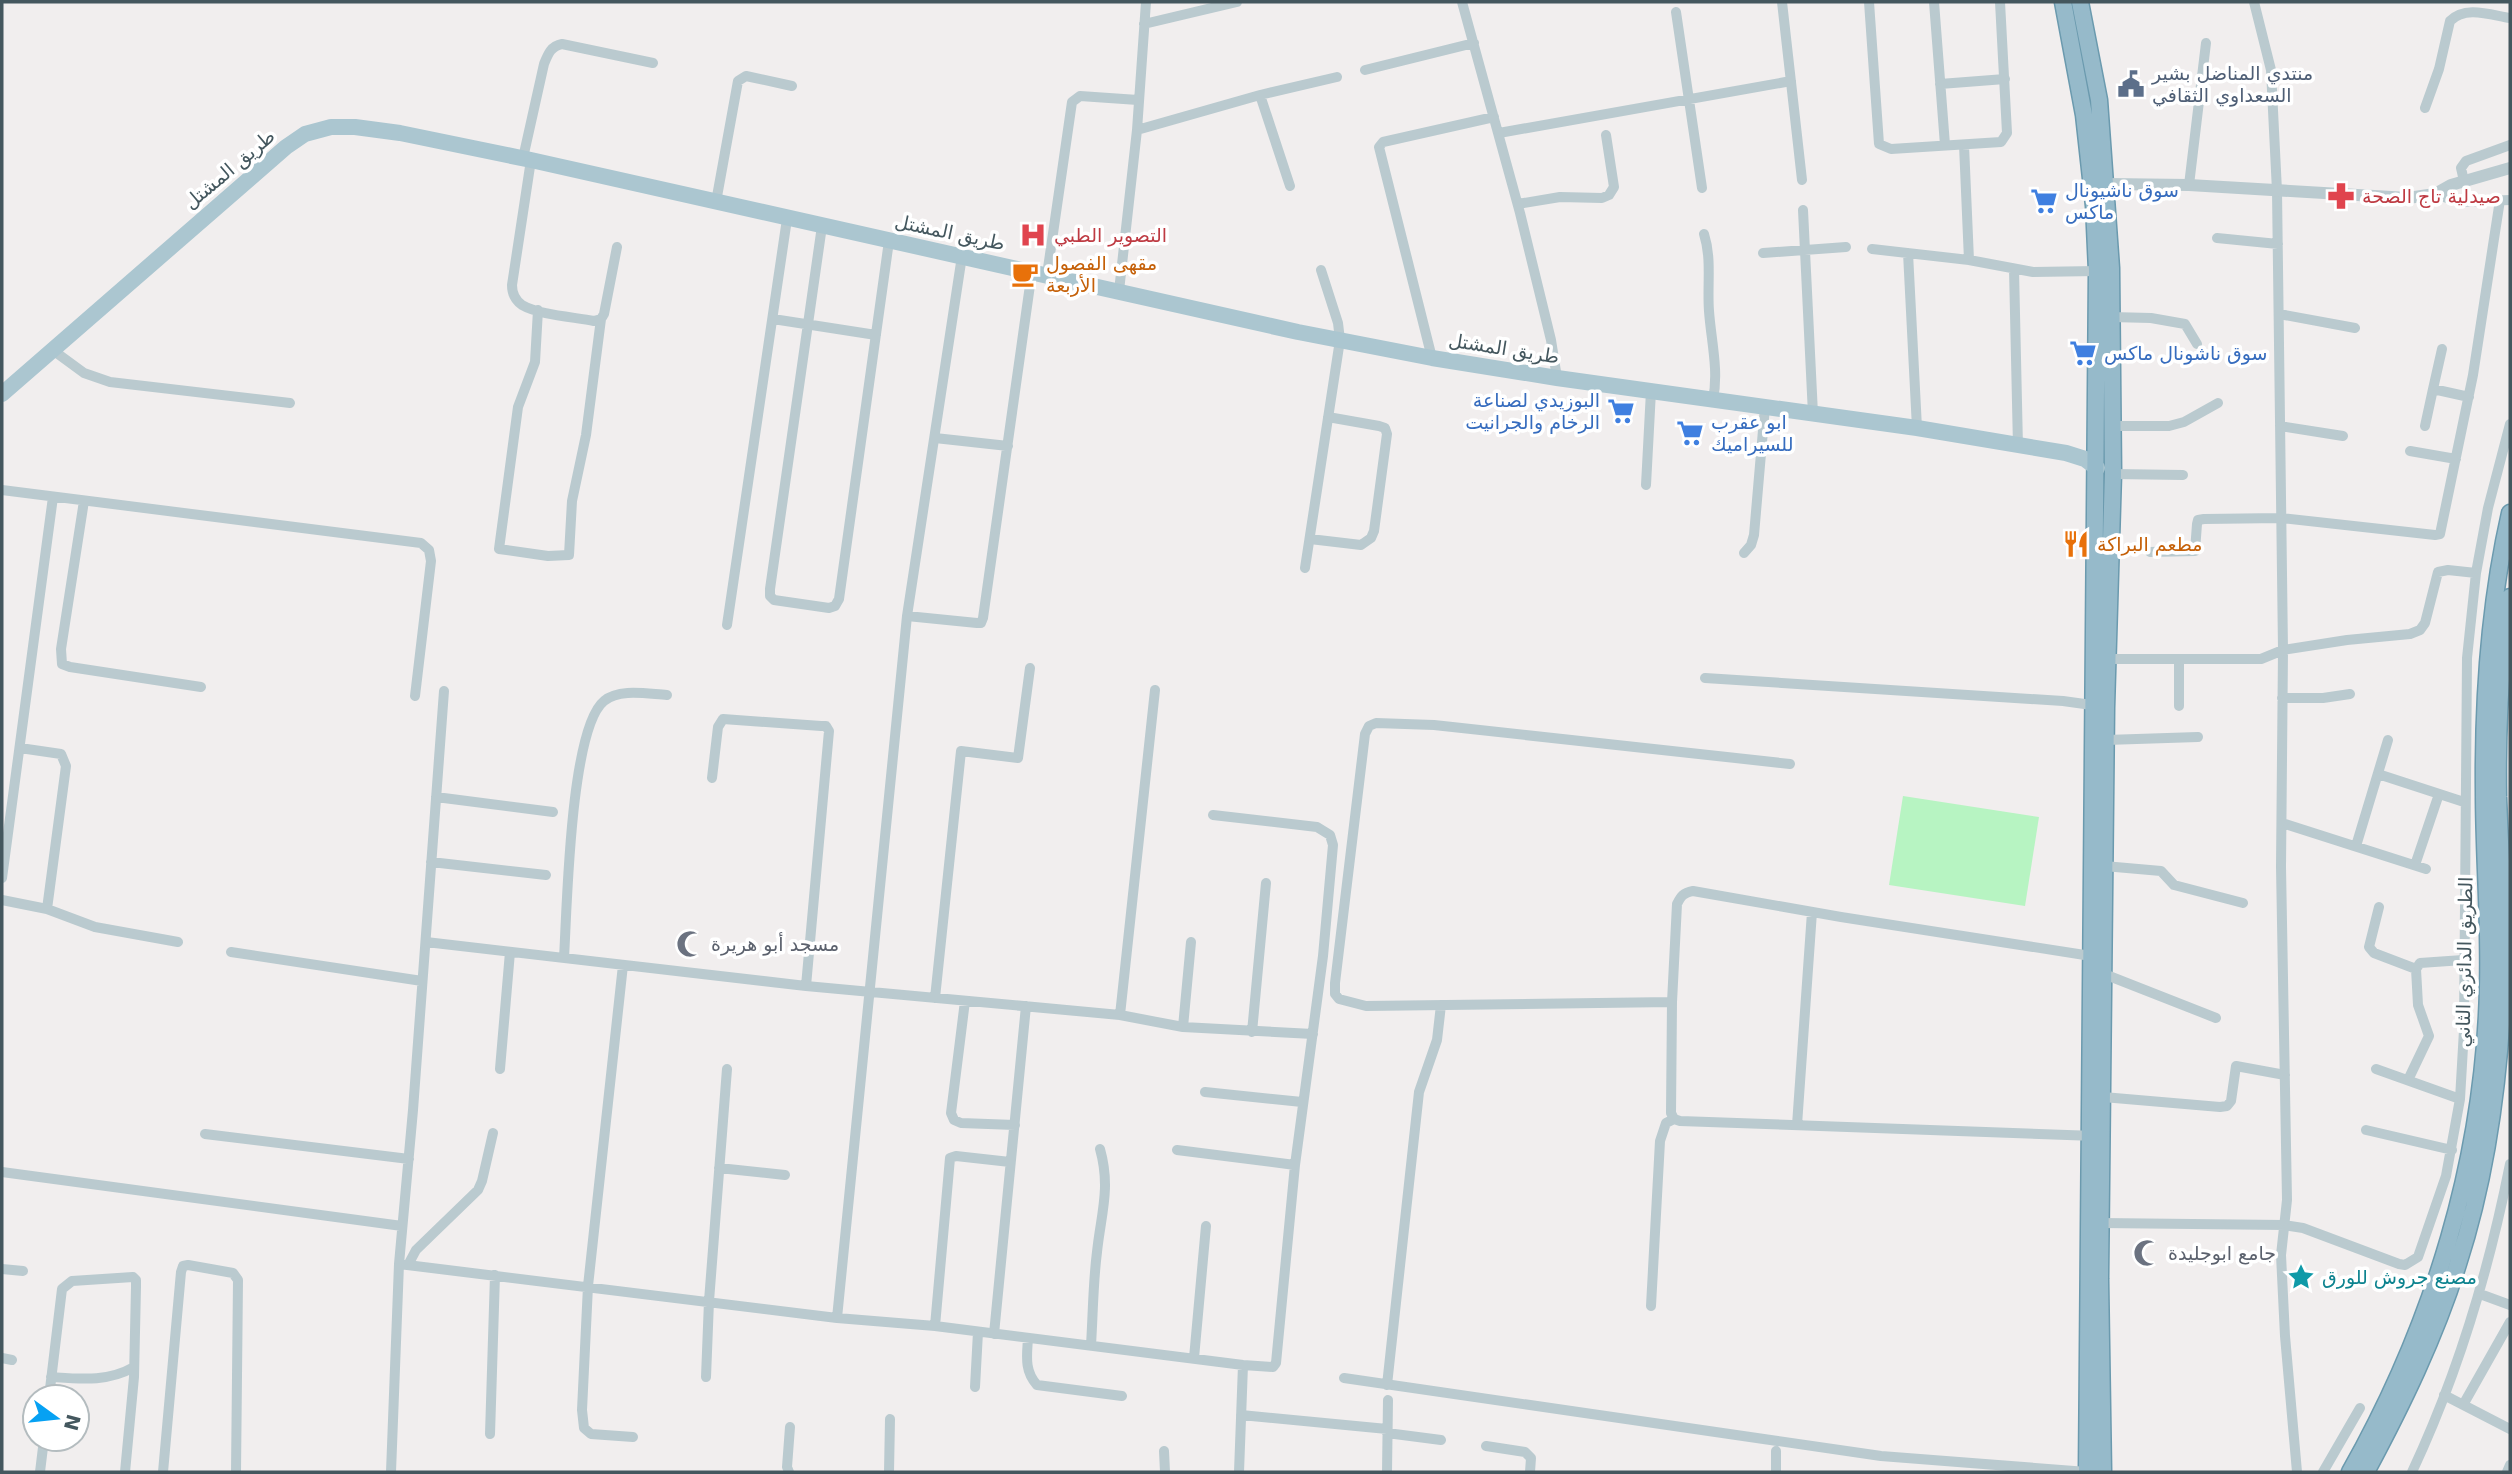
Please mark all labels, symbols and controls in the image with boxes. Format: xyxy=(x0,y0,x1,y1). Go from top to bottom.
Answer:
place label: منتدي المناضل بشير السعداوي الثقافي xyxy=(2151,62,2313,107)
public building icon: منتدي المناضل بشير السعداوي الثقافي xyxy=(2116,69,2146,99)
street label: طريق المشتل xyxy=(179,125,280,214)
place label: سوق ناشيونال ماكس xyxy=(2065,179,2179,224)
pharmacy icon: صيدلية تاج الصحة xyxy=(2326,181,2356,211)
place label: صيدلية تاج الصحة xyxy=(2362,185,2501,208)
supermarket icon: سوق ناشيونال ماكس xyxy=(2029,186,2059,216)
street label: طريق المشتل xyxy=(893,210,1007,255)
hospital icon: التصوير الطبي xyxy=(1018,220,1048,250)
place label: التصوير الطبي xyxy=(1054,224,1167,247)
place label: مقهى الفصول الأربعة xyxy=(1046,252,1157,297)
cafe icon: مقهى الفصول الأربعة xyxy=(1010,259,1040,289)
street label: طريق المشتل xyxy=(1447,328,1561,369)
supermarket icon: سوق ناشونال ماكس xyxy=(2068,338,2098,368)
place label: سوق ناشونال ماكس xyxy=(2104,342,2268,365)
place label: البوزيدي لصناعة الرخام والجرانيت xyxy=(1465,389,1600,434)
supermarket icon: البوزيدي لصناعة الرخام والجرانيت xyxy=(1606,396,1636,426)
place label: ابو عقرب للسيراميك xyxy=(1711,411,1793,456)
supermarket icon: ابو عقرب للسيراميك xyxy=(1675,418,1705,448)
restaurant icon: مطعم البراكة xyxy=(2061,529,2091,559)
place label: مطعم البراكة xyxy=(2097,533,2202,556)
street label: الطريق الدائري الثاني xyxy=(2452,876,2477,1048)
mosque icon: مسجد أبو هريرة xyxy=(675,929,705,959)
place label: مسجد أبو هريرة xyxy=(711,932,839,956)
mosque icon: جامع ابوجليدة xyxy=(2132,1238,2162,1268)
place label: جامع ابوجليدة xyxy=(2168,1242,2276,1265)
place icon: مصنع جروش للورق xyxy=(2286,1262,2316,1292)
place label: مصنع جروش للورق xyxy=(2322,1266,2477,1289)
north arrow xyxy=(21,1383,91,1453)
text: N xyxy=(60,1412,85,1433)

